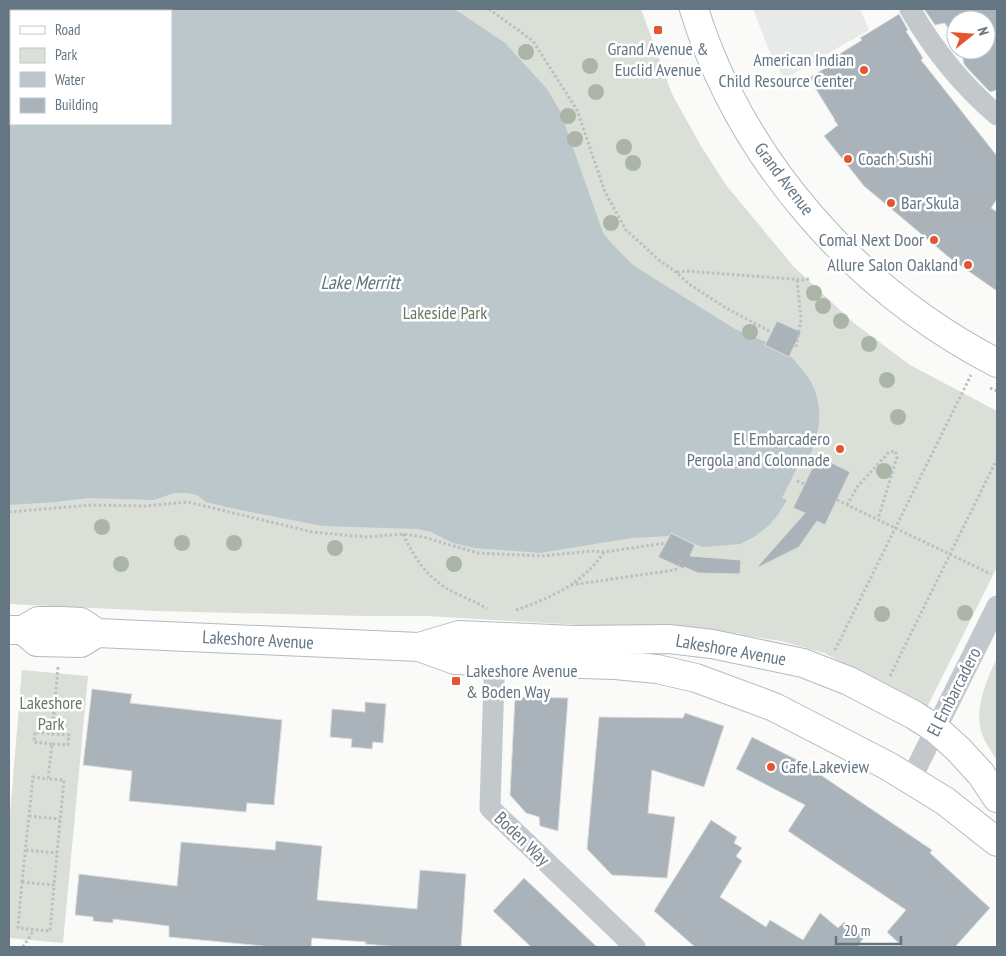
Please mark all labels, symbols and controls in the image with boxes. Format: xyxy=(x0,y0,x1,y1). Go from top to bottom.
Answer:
legend xyxy=(10,10,172,125)
north arrow xyxy=(946,10,996,60)
text: Road xyxy=(55,20,81,39)
marker: Grand Avenue & Euclid Avenue xyxy=(652,24,664,36)
text: N xyxy=(974,25,993,37)
place label: Grand Avenue & Euclid Avenue xyxy=(607,37,709,81)
text: Park xyxy=(55,45,77,64)
place label: American Indian Child Resource Center xyxy=(719,48,854,92)
marker: American Indian Child Resource Center xyxy=(858,64,870,76)
text: Water xyxy=(55,70,86,89)
text: Building xyxy=(55,95,98,114)
street label: Grand Avenue xyxy=(749,138,819,220)
place label: Coach Sushi xyxy=(858,147,932,170)
marker: Coach Sushi xyxy=(842,153,854,165)
place label: Bar Skula xyxy=(901,191,959,214)
marker: Bar Skula xyxy=(885,197,897,209)
place label: Comal Next Door xyxy=(819,228,924,251)
marker: Comal Next Door xyxy=(928,234,940,246)
place label: Allure Salon Oakland xyxy=(827,253,958,276)
marker: Allure Salon Oakland xyxy=(962,259,974,271)
water label: Lake Merritt xyxy=(320,270,402,294)
park label: Lakeside Park xyxy=(403,301,487,324)
place label: El Embarcadero Pergola and Colonnade xyxy=(687,427,830,471)
marker: El Embarcadero Pergola and Colonnade xyxy=(834,443,846,455)
street label: Lakeshore Avenue xyxy=(202,625,314,654)
street label: Lakeshore Avenue xyxy=(674,628,788,671)
street label: El Embarcadero xyxy=(921,643,986,740)
place label: Lakeshore Avenue & Boden Way xyxy=(466,659,578,703)
marker: Lakeshore Avenue & Boden Way xyxy=(450,675,462,687)
park label: Lakeshore Park xyxy=(20,691,82,735)
place label: Cafe Lakeview xyxy=(781,755,869,778)
marker: Cafe Lakeview xyxy=(765,761,777,773)
street label: Boden Way xyxy=(490,807,555,871)
scale bar xyxy=(836,914,901,946)
text: 20 m xyxy=(844,921,870,940)

